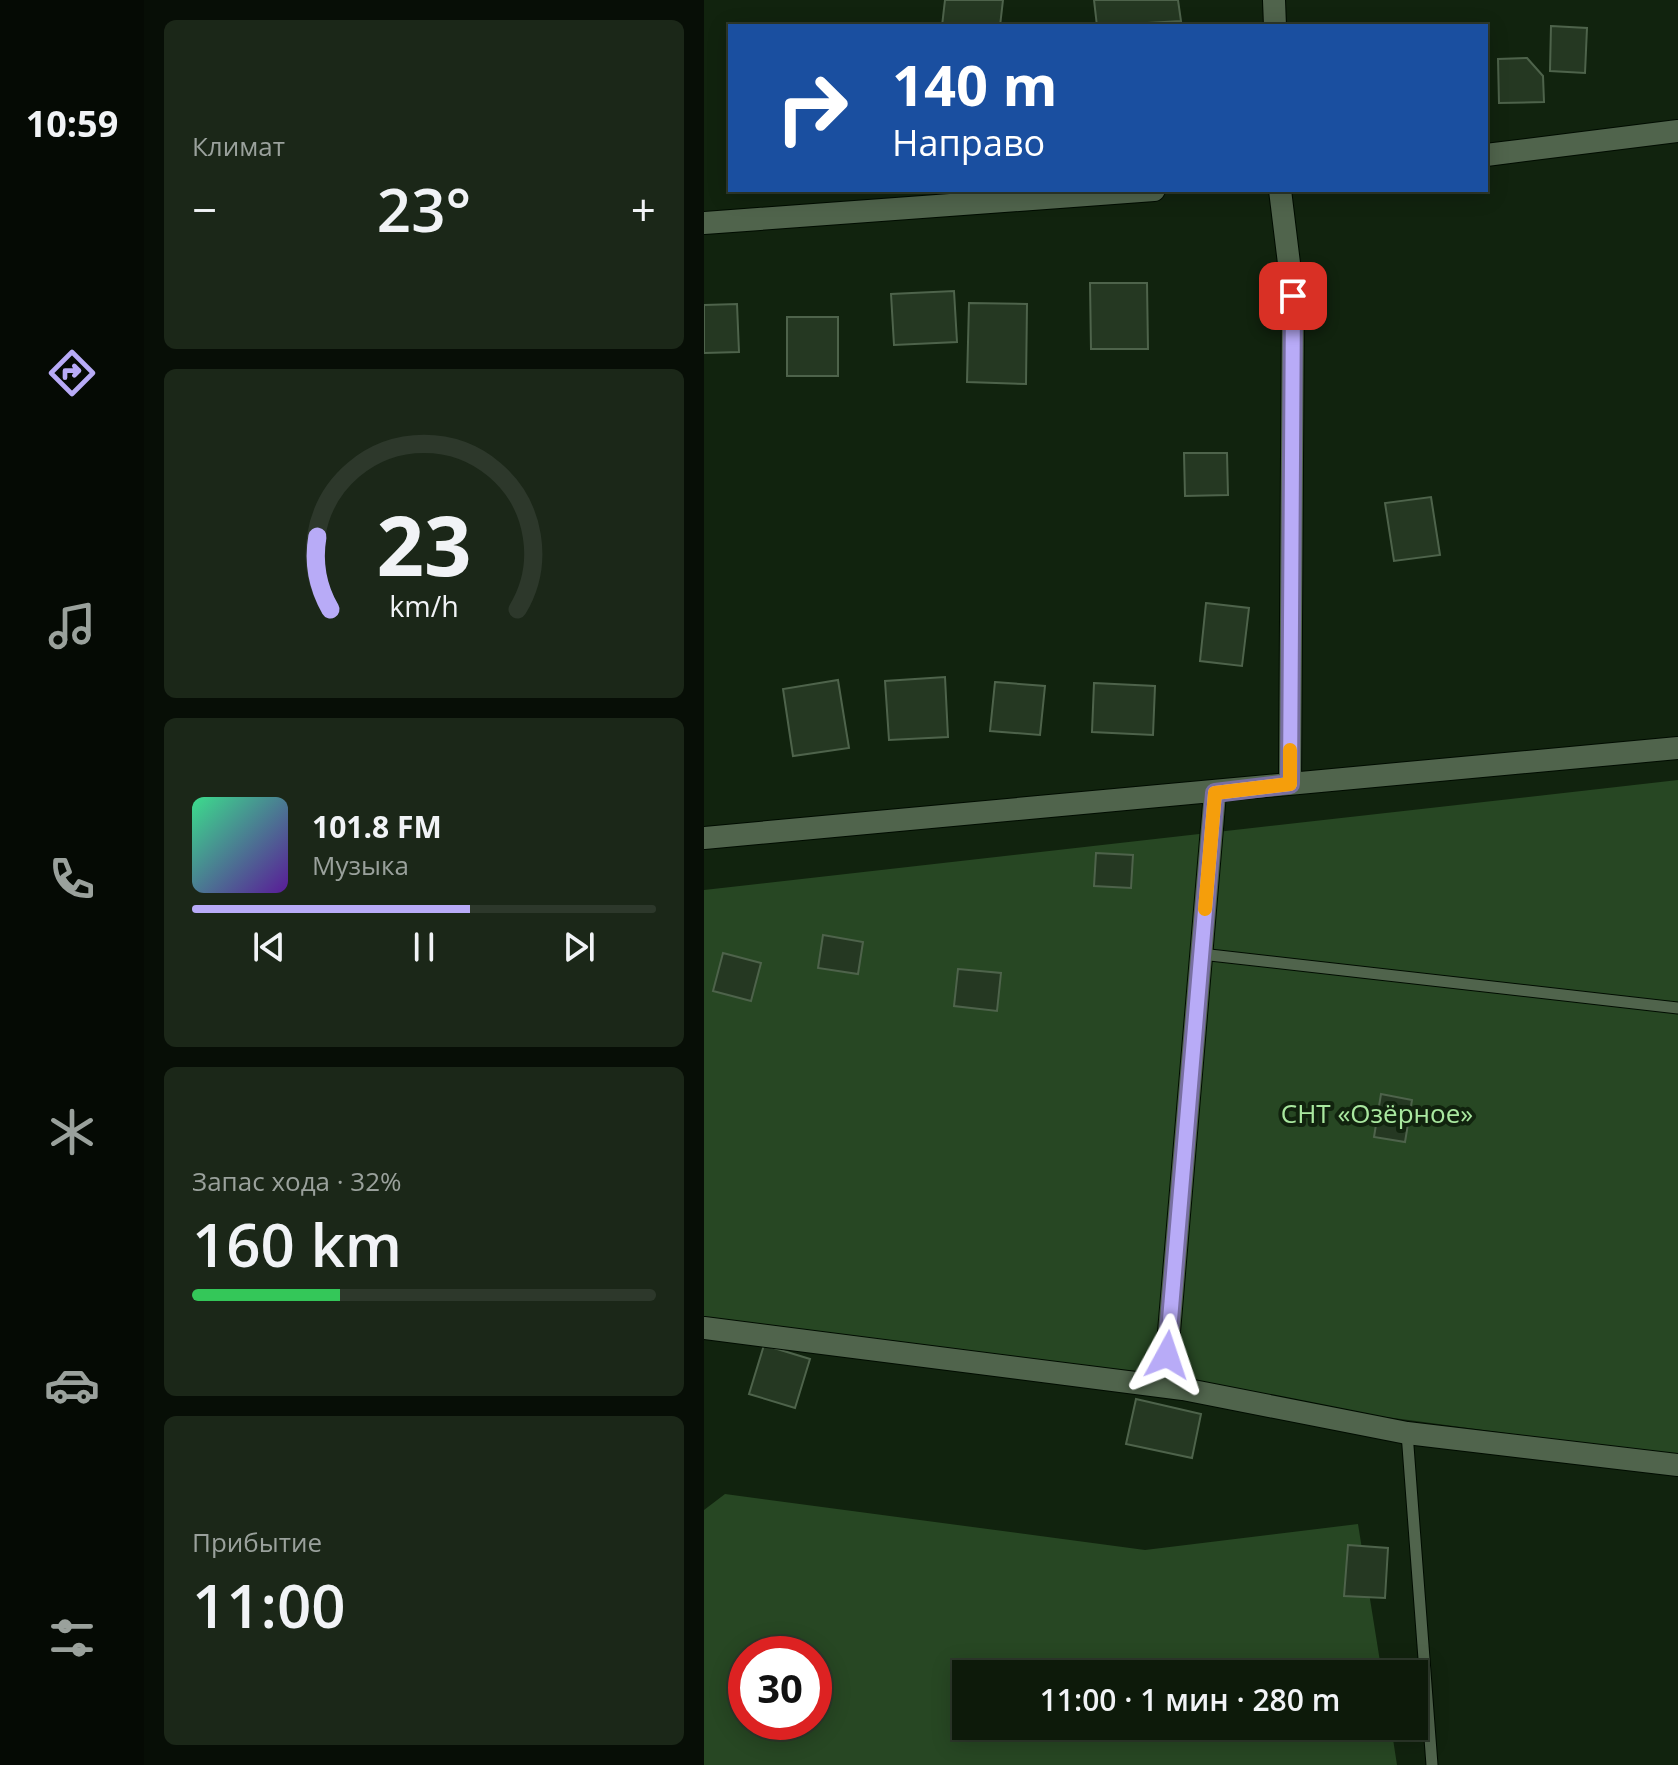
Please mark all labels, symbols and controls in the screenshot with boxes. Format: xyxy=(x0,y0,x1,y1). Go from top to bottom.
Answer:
text: 140 m xyxy=(892,46,1058,122)
icon: right xyxy=(760,56,864,160)
text: 10:59 xyxy=(26,99,118,148)
text: Направо xyxy=(892,118,1045,167)
text: Климат xyxy=(192,128,285,164)
text: 23° xyxy=(377,168,471,250)
text: − xyxy=(192,179,217,239)
text: + xyxy=(631,179,656,239)
pin xyxy=(1259,262,1327,330)
icon: arrive xyxy=(1271,274,1315,318)
icon: directions xyxy=(44,345,100,401)
text: 23 xyxy=(376,486,472,599)
text: km/h xyxy=(389,586,459,625)
icon: music xyxy=(44,598,100,654)
text: 101.8 FM xyxy=(312,806,442,847)
text: Музыка xyxy=(312,847,409,883)
icon: phone xyxy=(44,851,100,907)
icon: previous xyxy=(247,925,291,969)
icon: pause xyxy=(402,925,446,969)
icon: next xyxy=(557,925,601,969)
park label: СНТ «Озёрное» xyxy=(1281,1095,1473,1131)
icon: climate xyxy=(44,1104,100,1160)
text: Запас хода · 32% xyxy=(192,1163,402,1199)
text: 160 km xyxy=(192,1203,402,1285)
position arrow xyxy=(1125,1313,1209,1397)
icon: car xyxy=(44,1357,100,1413)
text: Прибытие xyxy=(192,1524,322,1560)
text: 11:00 xyxy=(192,1564,346,1646)
icon: filters xyxy=(44,1610,100,1666)
speed limit sign: 30 xyxy=(728,1636,832,1740)
text: 11:00 · 1 мин · 280 m xyxy=(1040,1679,1340,1720)

